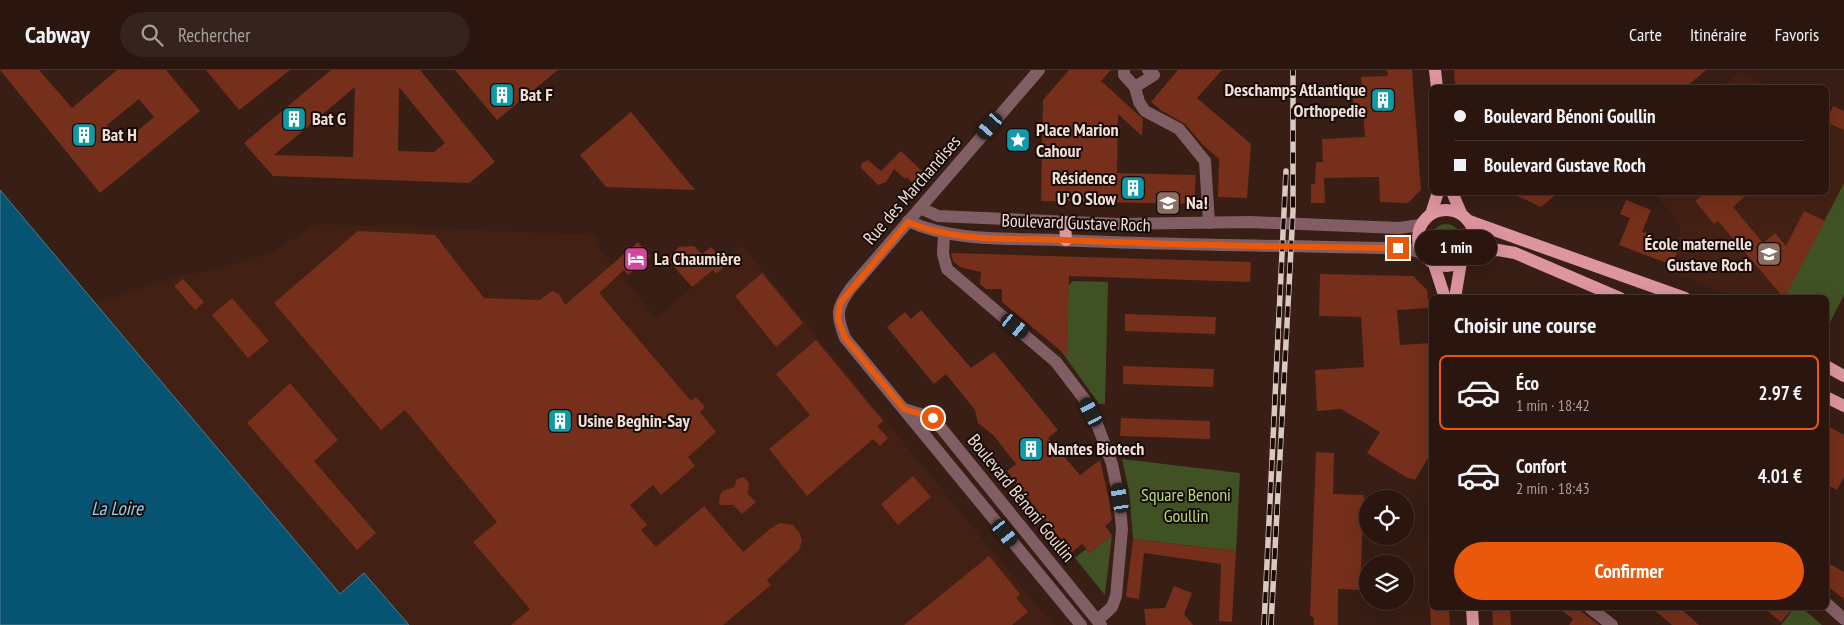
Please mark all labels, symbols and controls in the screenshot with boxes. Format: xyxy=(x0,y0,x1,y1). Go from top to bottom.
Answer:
search box xyxy=(120,12,470,57)
text: Cabway xyxy=(25,19,90,50)
icon: search xyxy=(138,21,166,49)
text: Rechercher xyxy=(178,23,250,47)
text: Carte xyxy=(1629,23,1662,46)
text: Itinéraire xyxy=(1690,23,1747,46)
text: Favoris xyxy=(1775,23,1819,46)
place label: Deschamps Atlantique Orthopedie xyxy=(1224,78,1366,122)
building icon: Bat F xyxy=(489,82,515,108)
place label: Bat F xyxy=(520,83,553,106)
building icon: Deschamps Atlantique Orthopedie xyxy=(1370,87,1396,113)
text: Boulevard Bénoni Goullin xyxy=(1484,104,1656,128)
building icon: Bat G xyxy=(281,106,307,132)
place label: Bat G xyxy=(312,107,346,130)
car xyxy=(974,110,1005,142)
place label: Place Marion Cahour xyxy=(1036,118,1119,162)
building icon: Bat H xyxy=(71,122,97,148)
place label: Bat H xyxy=(102,123,137,146)
place icon: Place Marion Cahour xyxy=(1005,127,1031,153)
street label: Rue des Marchandises xyxy=(858,130,965,249)
text: Boulevard Gustave Roch xyxy=(1484,153,1646,177)
place label: Résidence U’ O Slow xyxy=(1052,166,1116,210)
building icon: Résidence U’ O Slow xyxy=(1120,175,1146,201)
school or university icon: Na! xyxy=(1155,190,1181,216)
place label: Na! xyxy=(1186,191,1208,214)
street label: Boulevard Gustave Roch xyxy=(1001,208,1151,237)
callout: 1 min xyxy=(1416,230,1498,266)
place label: École maternelle Gustave Roch xyxy=(1645,232,1752,276)
route end xyxy=(1387,237,1409,259)
text: 1 min xyxy=(1440,237,1472,257)
school or university icon: École maternelle Gustave Roch xyxy=(1756,241,1782,267)
hotel icon: La Chaumière xyxy=(623,246,649,272)
place label: La Chaumière xyxy=(654,247,741,270)
car xyxy=(998,311,1031,341)
text: Choisir une course xyxy=(1454,311,1596,339)
icon: car xyxy=(1456,370,1501,415)
text: Éco xyxy=(1516,371,1539,395)
text: 2.97 € xyxy=(1759,381,1802,405)
car xyxy=(1077,395,1104,429)
text: 1 min · 18:42 xyxy=(1516,395,1590,415)
route start xyxy=(922,407,944,429)
building icon: Usine Beghin-Say xyxy=(547,408,573,434)
place label: Usine Beghin-Say xyxy=(578,409,691,432)
street label: Boulevard Bénoni Goullin xyxy=(963,429,1080,566)
building icon: Nantes Biotech xyxy=(1018,436,1044,462)
place label: Nantes Biotech xyxy=(1048,437,1144,460)
icon: car xyxy=(1456,453,1501,498)
text: Confort xyxy=(1516,454,1566,478)
text: 4.01 € xyxy=(1758,464,1802,488)
text: 2 min · 18:43 xyxy=(1516,478,1590,498)
car xyxy=(1110,482,1129,514)
park label: Square Benoni Goullin xyxy=(1141,483,1231,527)
map controls xyxy=(1359,490,1414,610)
button: locate xyxy=(1359,490,1414,545)
water label: La Loire xyxy=(91,496,144,520)
car xyxy=(989,517,1020,549)
button: Confirmer xyxy=(1454,542,1804,600)
button: layers xyxy=(1359,555,1414,610)

